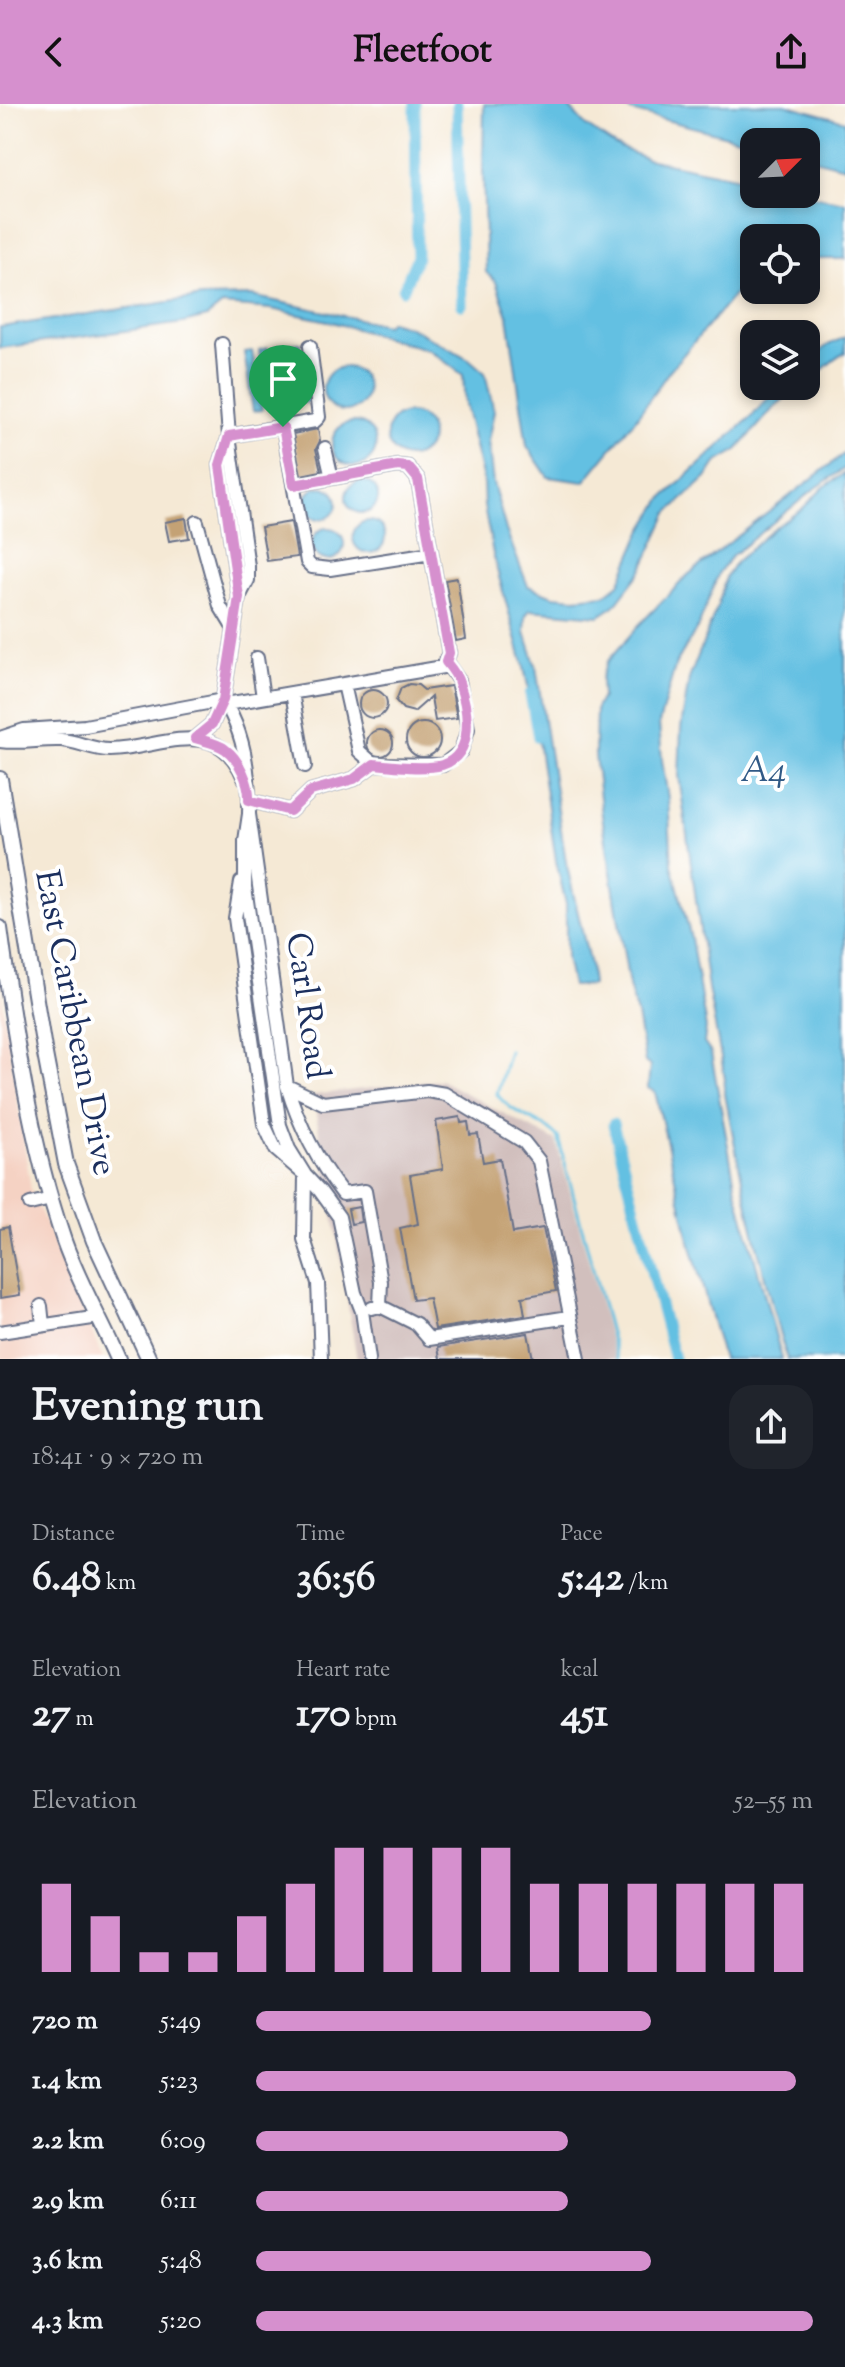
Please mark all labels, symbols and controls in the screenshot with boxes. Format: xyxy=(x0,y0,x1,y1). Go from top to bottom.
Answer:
text: Fleetfoot xyxy=(353,26,492,78)
icon: back xyxy=(32,30,76,74)
icon: share xyxy=(769,30,813,74)
north arrow xyxy=(740,128,820,208)
map controls xyxy=(740,128,820,400)
button: locate xyxy=(740,224,820,304)
button: layers xyxy=(740,320,820,400)
pin xyxy=(249,345,317,427)
icon: arrive xyxy=(261,357,305,401)
water label: A4 xyxy=(740,746,786,798)
street label: East Caribbean Drive xyxy=(20,866,128,1180)
street label: Carl Road xyxy=(271,929,341,1083)
text: Evening run xyxy=(32,1377,264,1440)
button: share xyxy=(729,1385,813,1469)
text: 18:41 · 9 × 720 m xyxy=(32,1439,203,1476)
text: Distance xyxy=(32,1519,115,1551)
text: Time xyxy=(296,1519,345,1551)
text: Pace xyxy=(561,1519,603,1551)
text: 6.48 xyxy=(32,1551,101,1608)
text: 36:56 xyxy=(296,1551,376,1608)
text: 5:42 xyxy=(561,1551,624,1608)
text: km xyxy=(101,1568,136,1600)
text: /km xyxy=(624,1568,668,1600)
text: Elevation xyxy=(32,1655,121,1687)
text: Heart rate xyxy=(296,1655,390,1687)
text: kcal xyxy=(561,1655,598,1687)
text: 27 xyxy=(32,1687,71,1744)
text: 170 xyxy=(296,1687,350,1744)
text: 451 xyxy=(561,1687,608,1744)
text: m xyxy=(71,1704,94,1736)
text: bpm xyxy=(350,1704,397,1736)
text: Elevation xyxy=(32,1783,137,1820)
text: 52–55 m xyxy=(734,1783,813,1820)
text: 720 m xyxy=(32,2003,98,2040)
text: 5:49 xyxy=(160,2003,201,2040)
text: 1.4 km xyxy=(32,2063,102,2100)
text: 5:23 xyxy=(160,2063,198,2100)
text: 2.2 km xyxy=(32,2123,104,2160)
text: 6:09 xyxy=(160,2123,206,2160)
text: 2.9 km xyxy=(32,2183,104,2220)
text: 6:11 xyxy=(160,2183,197,2220)
text: 3.6 km xyxy=(32,2243,103,2280)
text: 5:48 xyxy=(160,2243,202,2280)
text: 4.3 km xyxy=(32,2303,103,2340)
text: 5:20 xyxy=(160,2303,202,2340)

